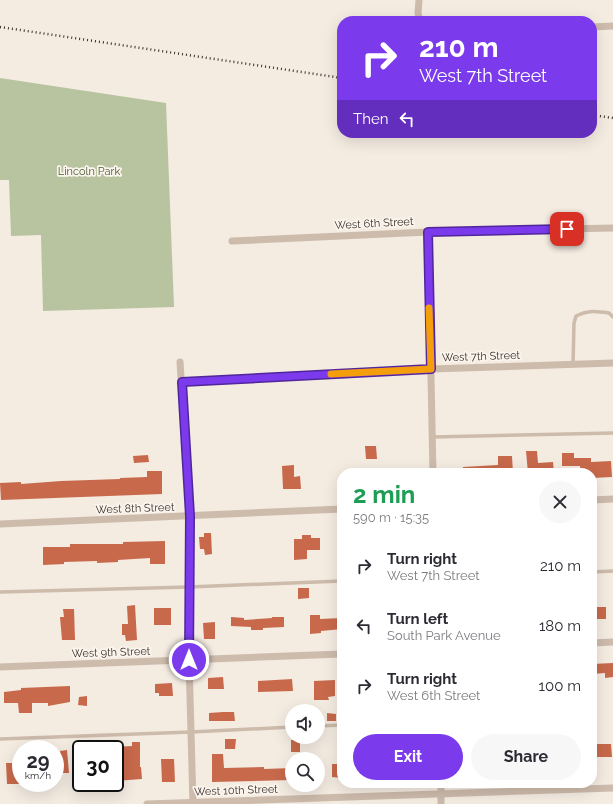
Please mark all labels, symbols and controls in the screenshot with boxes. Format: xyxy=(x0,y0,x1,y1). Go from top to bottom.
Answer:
text: 210 m xyxy=(419,31,499,64)
icon: right xyxy=(353,32,405,84)
text: West 7th Street xyxy=(419,65,547,86)
icon: left xyxy=(396,108,418,130)
text: Then xyxy=(353,110,388,128)
park label: Lincoln Park xyxy=(58,165,120,178)
pin xyxy=(550,212,584,246)
street label: West 6th Street xyxy=(334,215,414,232)
icon: arrive xyxy=(556,218,578,240)
street label: West 7th Street xyxy=(442,349,521,364)
text: 2 min xyxy=(353,480,415,509)
button: close xyxy=(539,481,581,523)
street label: West 8th Street xyxy=(95,501,175,516)
text: 590 m · 15:35 xyxy=(353,510,429,525)
text: Turn right xyxy=(387,550,457,568)
icon: right xyxy=(353,555,375,577)
text: 210 m xyxy=(540,557,581,575)
text: West 7th Street xyxy=(387,568,480,583)
text: Turn left xyxy=(387,610,448,628)
icon: left xyxy=(353,615,375,637)
text: 180 m xyxy=(539,617,581,635)
text: South Park Avenue xyxy=(387,628,501,643)
position arrow xyxy=(168,639,210,681)
street label: West 9th Street xyxy=(71,645,151,660)
text: Turn right xyxy=(387,670,457,688)
icon: right xyxy=(353,675,375,697)
text: 100 m xyxy=(539,677,581,695)
text: West 6th Street xyxy=(387,688,480,703)
map controls xyxy=(285,704,325,792)
button: sound xyxy=(285,704,325,744)
button: Exit xyxy=(353,734,463,780)
button: Share xyxy=(471,734,581,780)
speed limit sign: 30 xyxy=(72,740,124,792)
text: 29 xyxy=(26,749,50,773)
button: search xyxy=(285,752,325,792)
text: km/h xyxy=(25,770,51,781)
street label: West 10th Street xyxy=(194,783,278,798)

